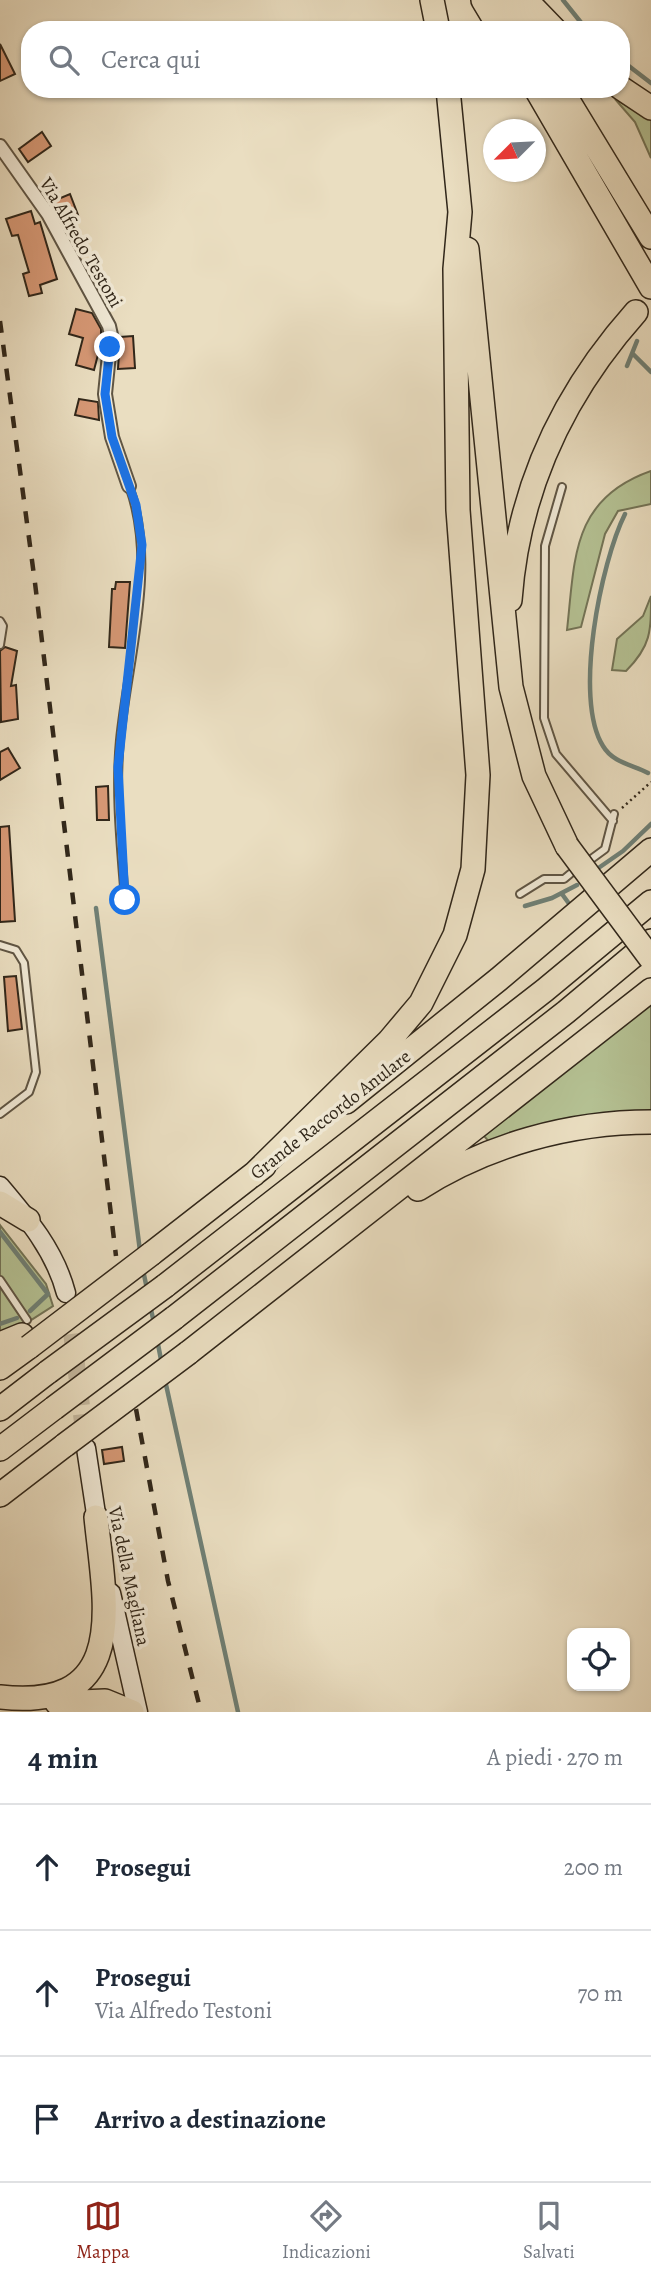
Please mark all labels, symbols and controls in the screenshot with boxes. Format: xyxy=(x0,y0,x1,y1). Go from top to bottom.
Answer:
search box xyxy=(21,21,630,98)
icon: search xyxy=(45,41,83,79)
text: Cerca qui xyxy=(101,42,201,77)
north arrow xyxy=(483,119,546,182)
street label: Via Alfredo Testoni xyxy=(33,172,129,312)
route end xyxy=(94,331,125,362)
route start xyxy=(109,884,140,915)
street label: Grande Raccordo Anulare xyxy=(245,1044,416,1186)
street label: Via della Magliana xyxy=(101,1503,157,1648)
map controls xyxy=(567,1628,630,1691)
button: locate xyxy=(567,1628,630,1691)
text: 4 min xyxy=(28,1738,98,1778)
text: A piedi · 270 m xyxy=(487,1742,623,1773)
icon: ahead xyxy=(28,1848,66,1886)
text: Prosegui xyxy=(95,1850,191,1885)
text: 200 m xyxy=(564,1852,623,1883)
text: Prosegui xyxy=(95,1960,191,1995)
icon: ahead xyxy=(28,1974,66,2012)
text: 70 m xyxy=(577,1978,623,2009)
text: Via Alfredo Testoni xyxy=(95,1995,272,2026)
icon: arrive xyxy=(28,2100,66,2138)
text: Arrivo a destinazione xyxy=(95,2102,326,2137)
tab: Mappa xyxy=(76,2197,130,2265)
tab: Indicazioni xyxy=(282,2197,371,2265)
tab: Salvati xyxy=(523,2197,575,2265)

